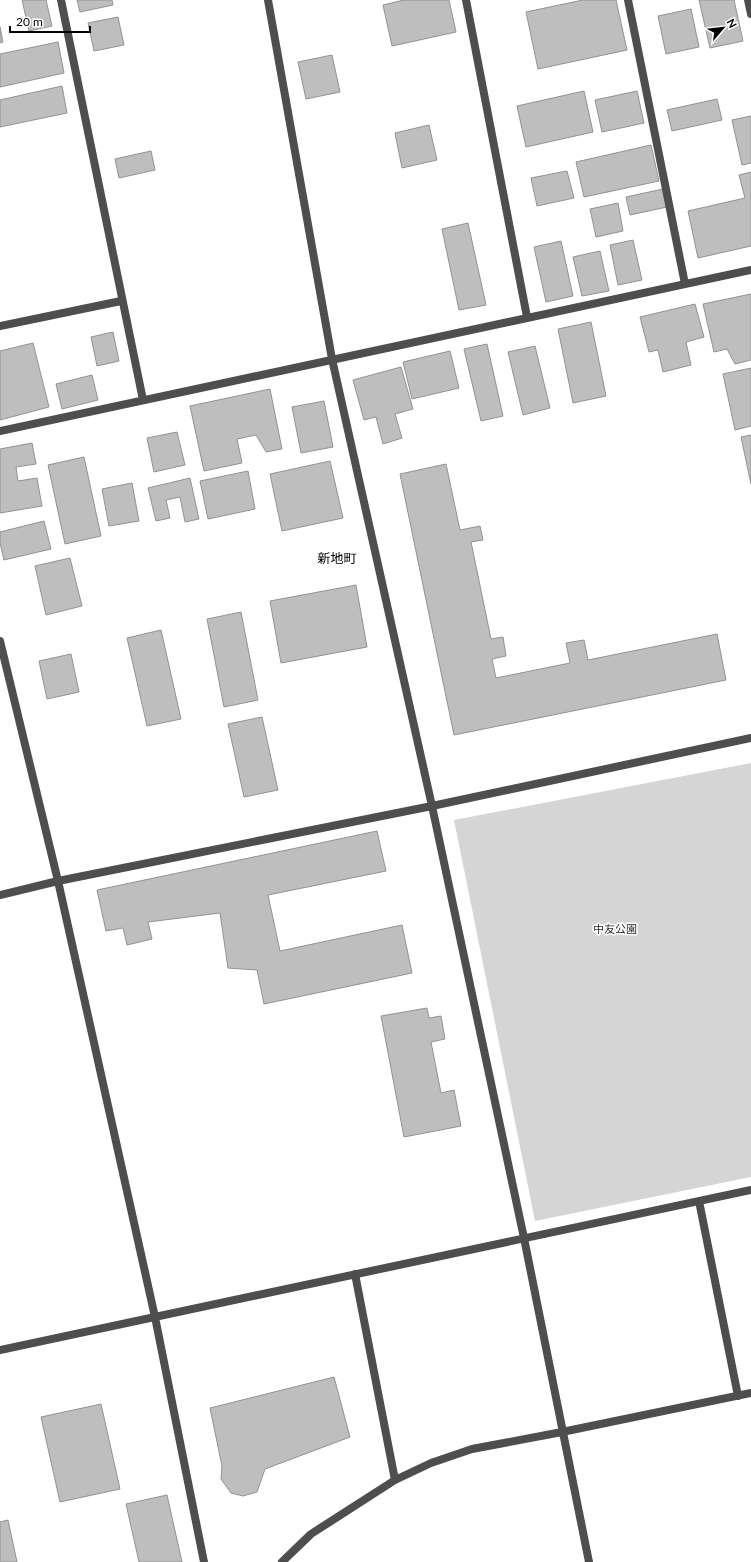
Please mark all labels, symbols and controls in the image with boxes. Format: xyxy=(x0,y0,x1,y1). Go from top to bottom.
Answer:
scale bar xyxy=(10,8,90,34)
north arrow xyxy=(703,8,743,48)
text: 20 m xyxy=(16,14,43,29)
text: N xyxy=(725,16,740,30)
district label: 新地町 xyxy=(317,550,357,566)
park label: 中友公園 xyxy=(593,922,637,935)

